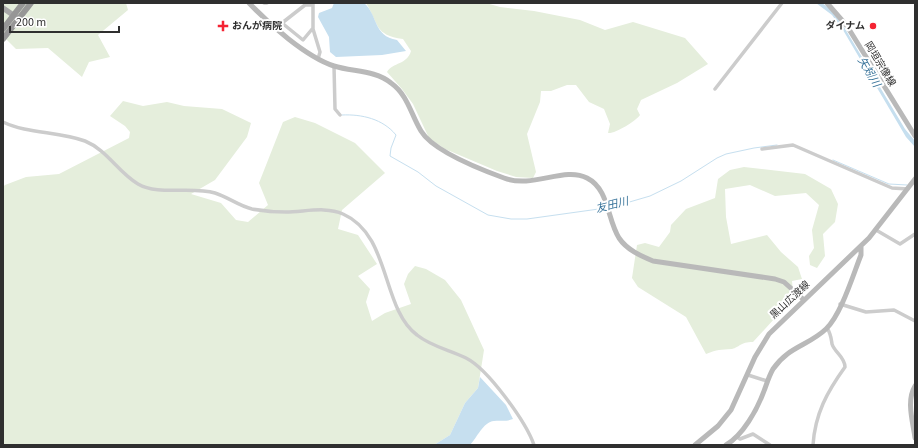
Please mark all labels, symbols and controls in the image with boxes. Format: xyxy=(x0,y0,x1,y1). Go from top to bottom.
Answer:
scale bar xyxy=(10,8,119,34)
text: 200 m xyxy=(16,14,46,31)
place label: おんが病院 xyxy=(232,19,282,33)
place label: ダイナム xyxy=(826,19,865,33)
marker: おんが病院 xyxy=(217,20,229,32)
marker: ダイナム xyxy=(868,21,878,31)
street label: 岡垣宗像線 xyxy=(861,39,899,89)
water label: 矢矧川 xyxy=(854,54,884,91)
water label: 友田川 xyxy=(594,193,631,216)
street label: 黒山広渡線 xyxy=(767,278,813,322)

